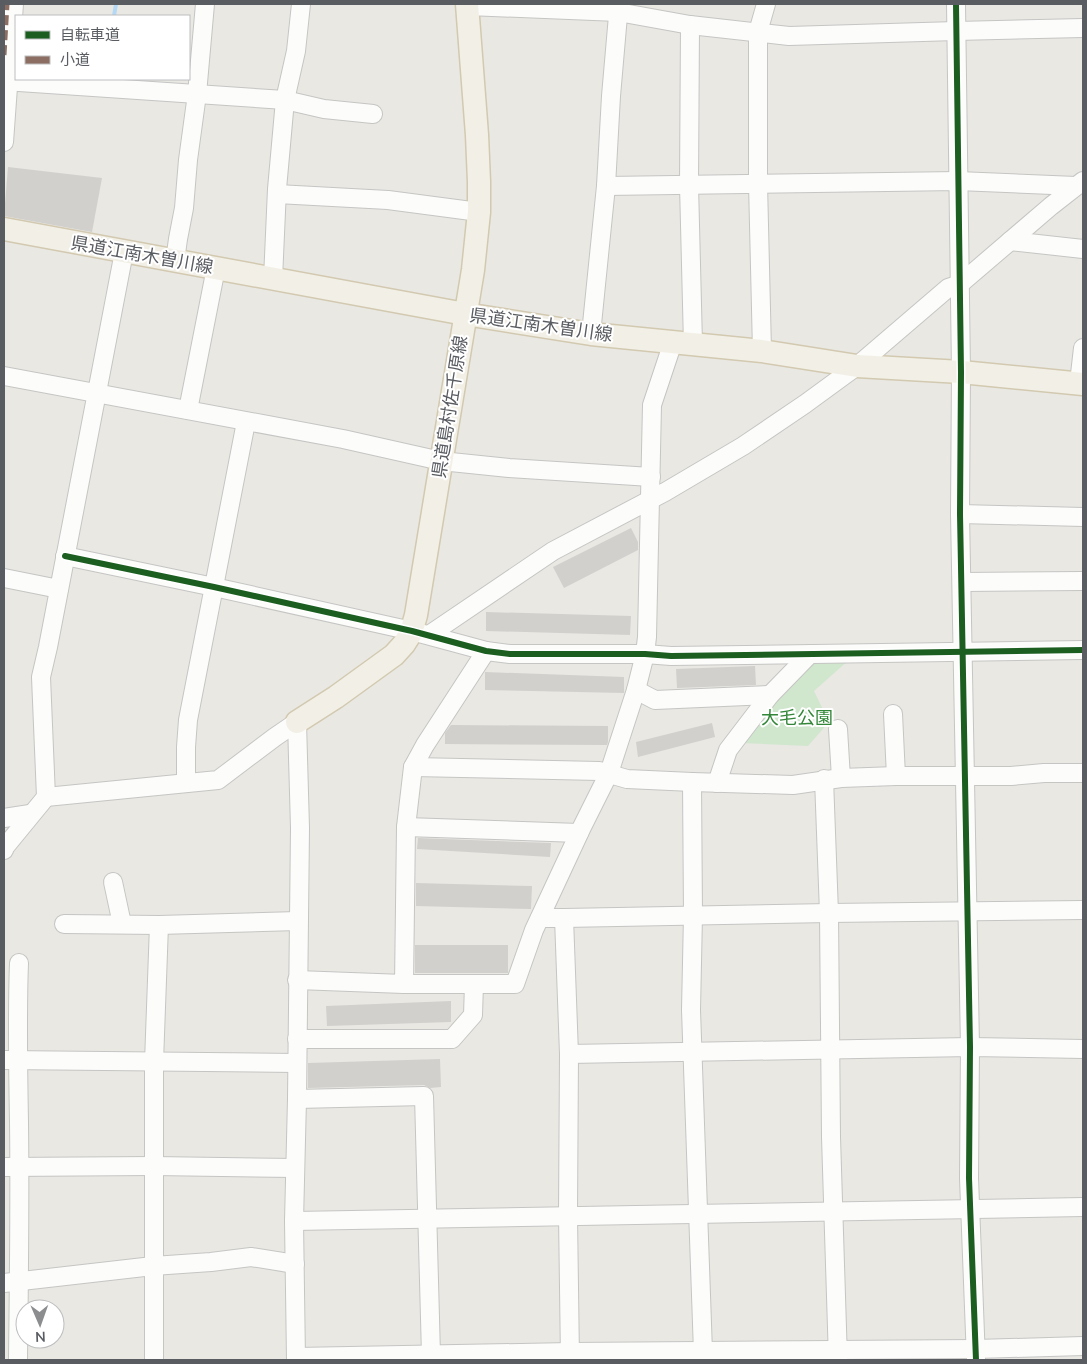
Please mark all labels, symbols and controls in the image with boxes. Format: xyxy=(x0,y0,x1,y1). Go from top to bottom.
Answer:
legend xyxy=(15,15,190,80)
text: 自転車道 xyxy=(60,25,120,45)
text: 小道 xyxy=(60,50,90,70)
street label: 県道江南木曽川線 xyxy=(69,231,215,279)
street label: 県道江南木曽川線 xyxy=(468,303,614,347)
street label: 県道島村佐千原線 xyxy=(427,334,473,480)
park label: 大毛公園 xyxy=(761,706,833,730)
north arrow xyxy=(15,1299,65,1349)
text: N xyxy=(35,1327,46,1346)

